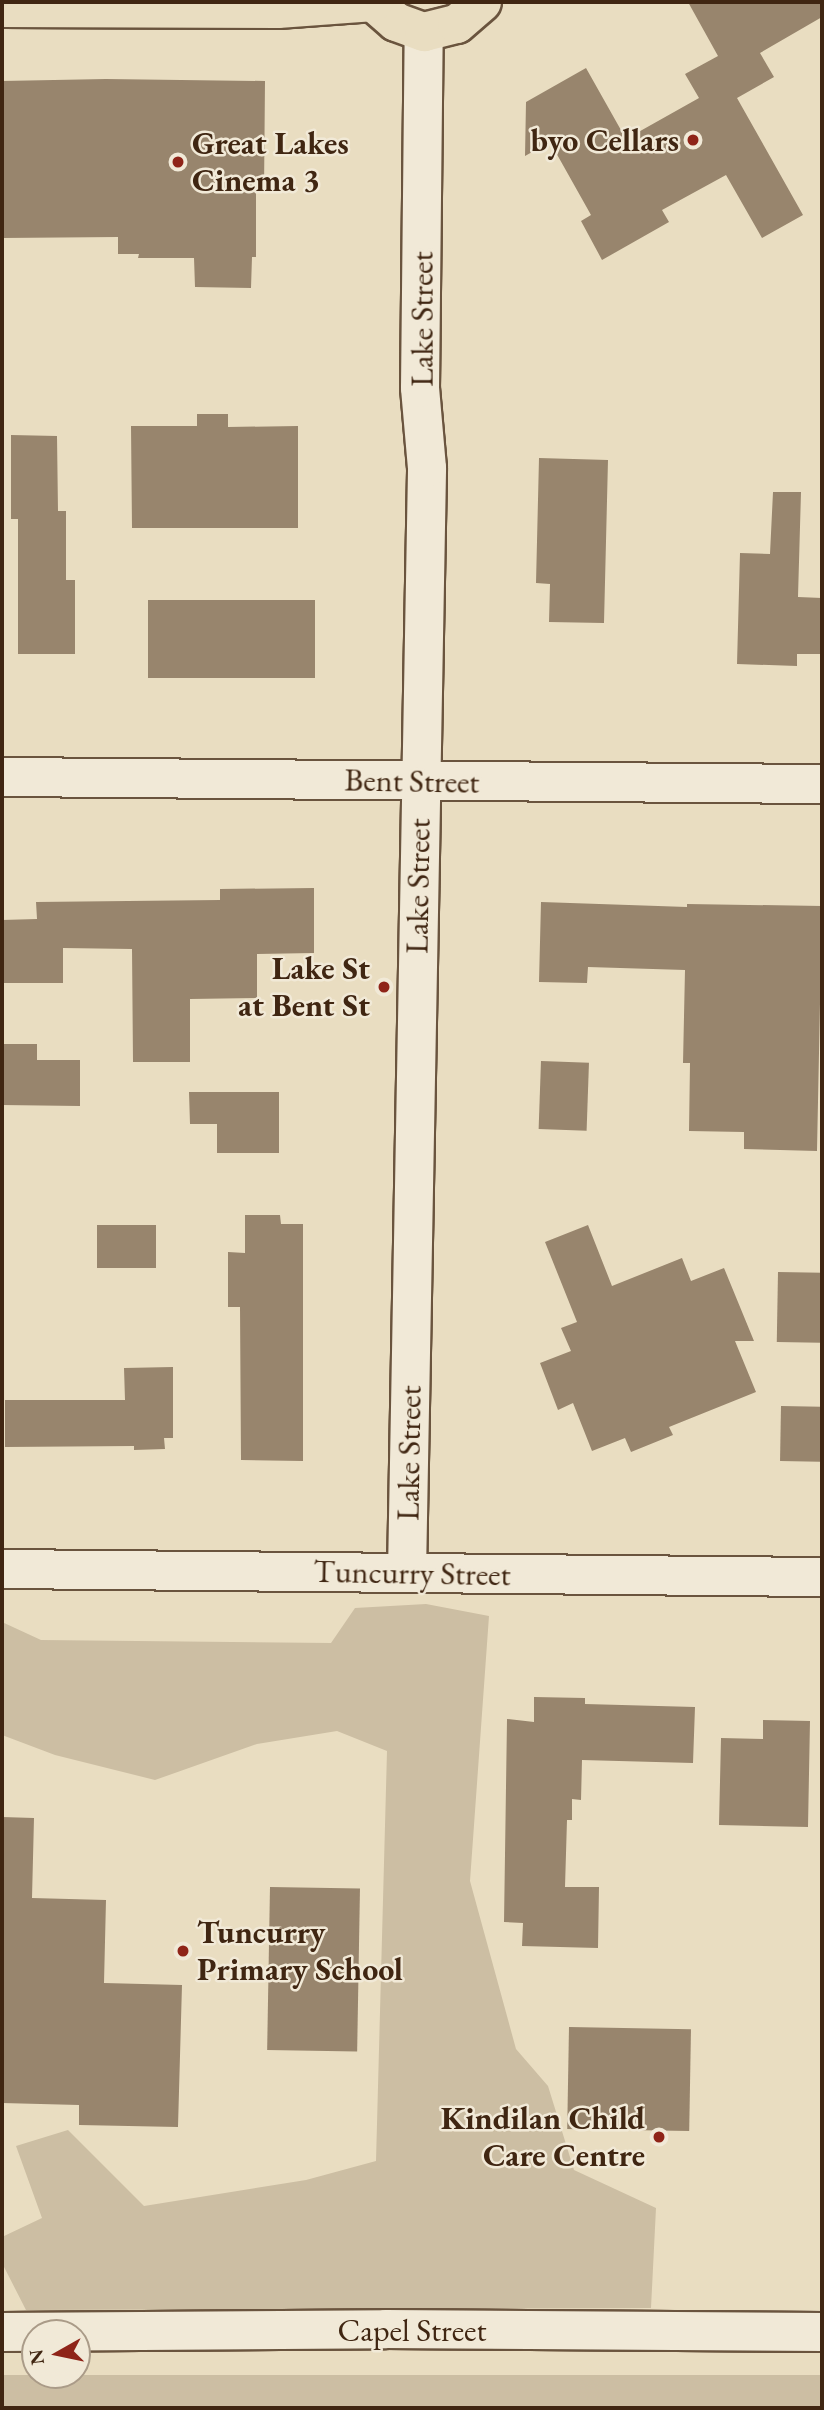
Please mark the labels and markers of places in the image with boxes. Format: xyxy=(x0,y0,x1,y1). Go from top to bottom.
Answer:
place label: byo Cellars xyxy=(531,121,679,159)
place label: Great Lakes Cinema 3 xyxy=(192,125,349,200)
marker: byo Cellars xyxy=(685,132,701,148)
marker: Great Lakes Cinema 3 xyxy=(170,154,186,170)
place label: Lake St at Bent St xyxy=(238,950,370,1025)
marker: Lake St at Bent St xyxy=(376,979,392,995)
place label: Tuncurry Primary School xyxy=(197,1914,403,1989)
marker: Tuncurry Primary School xyxy=(175,1943,191,1959)
place label: Kindilan Child Care Centre xyxy=(441,2100,645,2175)
marker: Kindilan Child Care Centre xyxy=(651,2129,667,2145)

